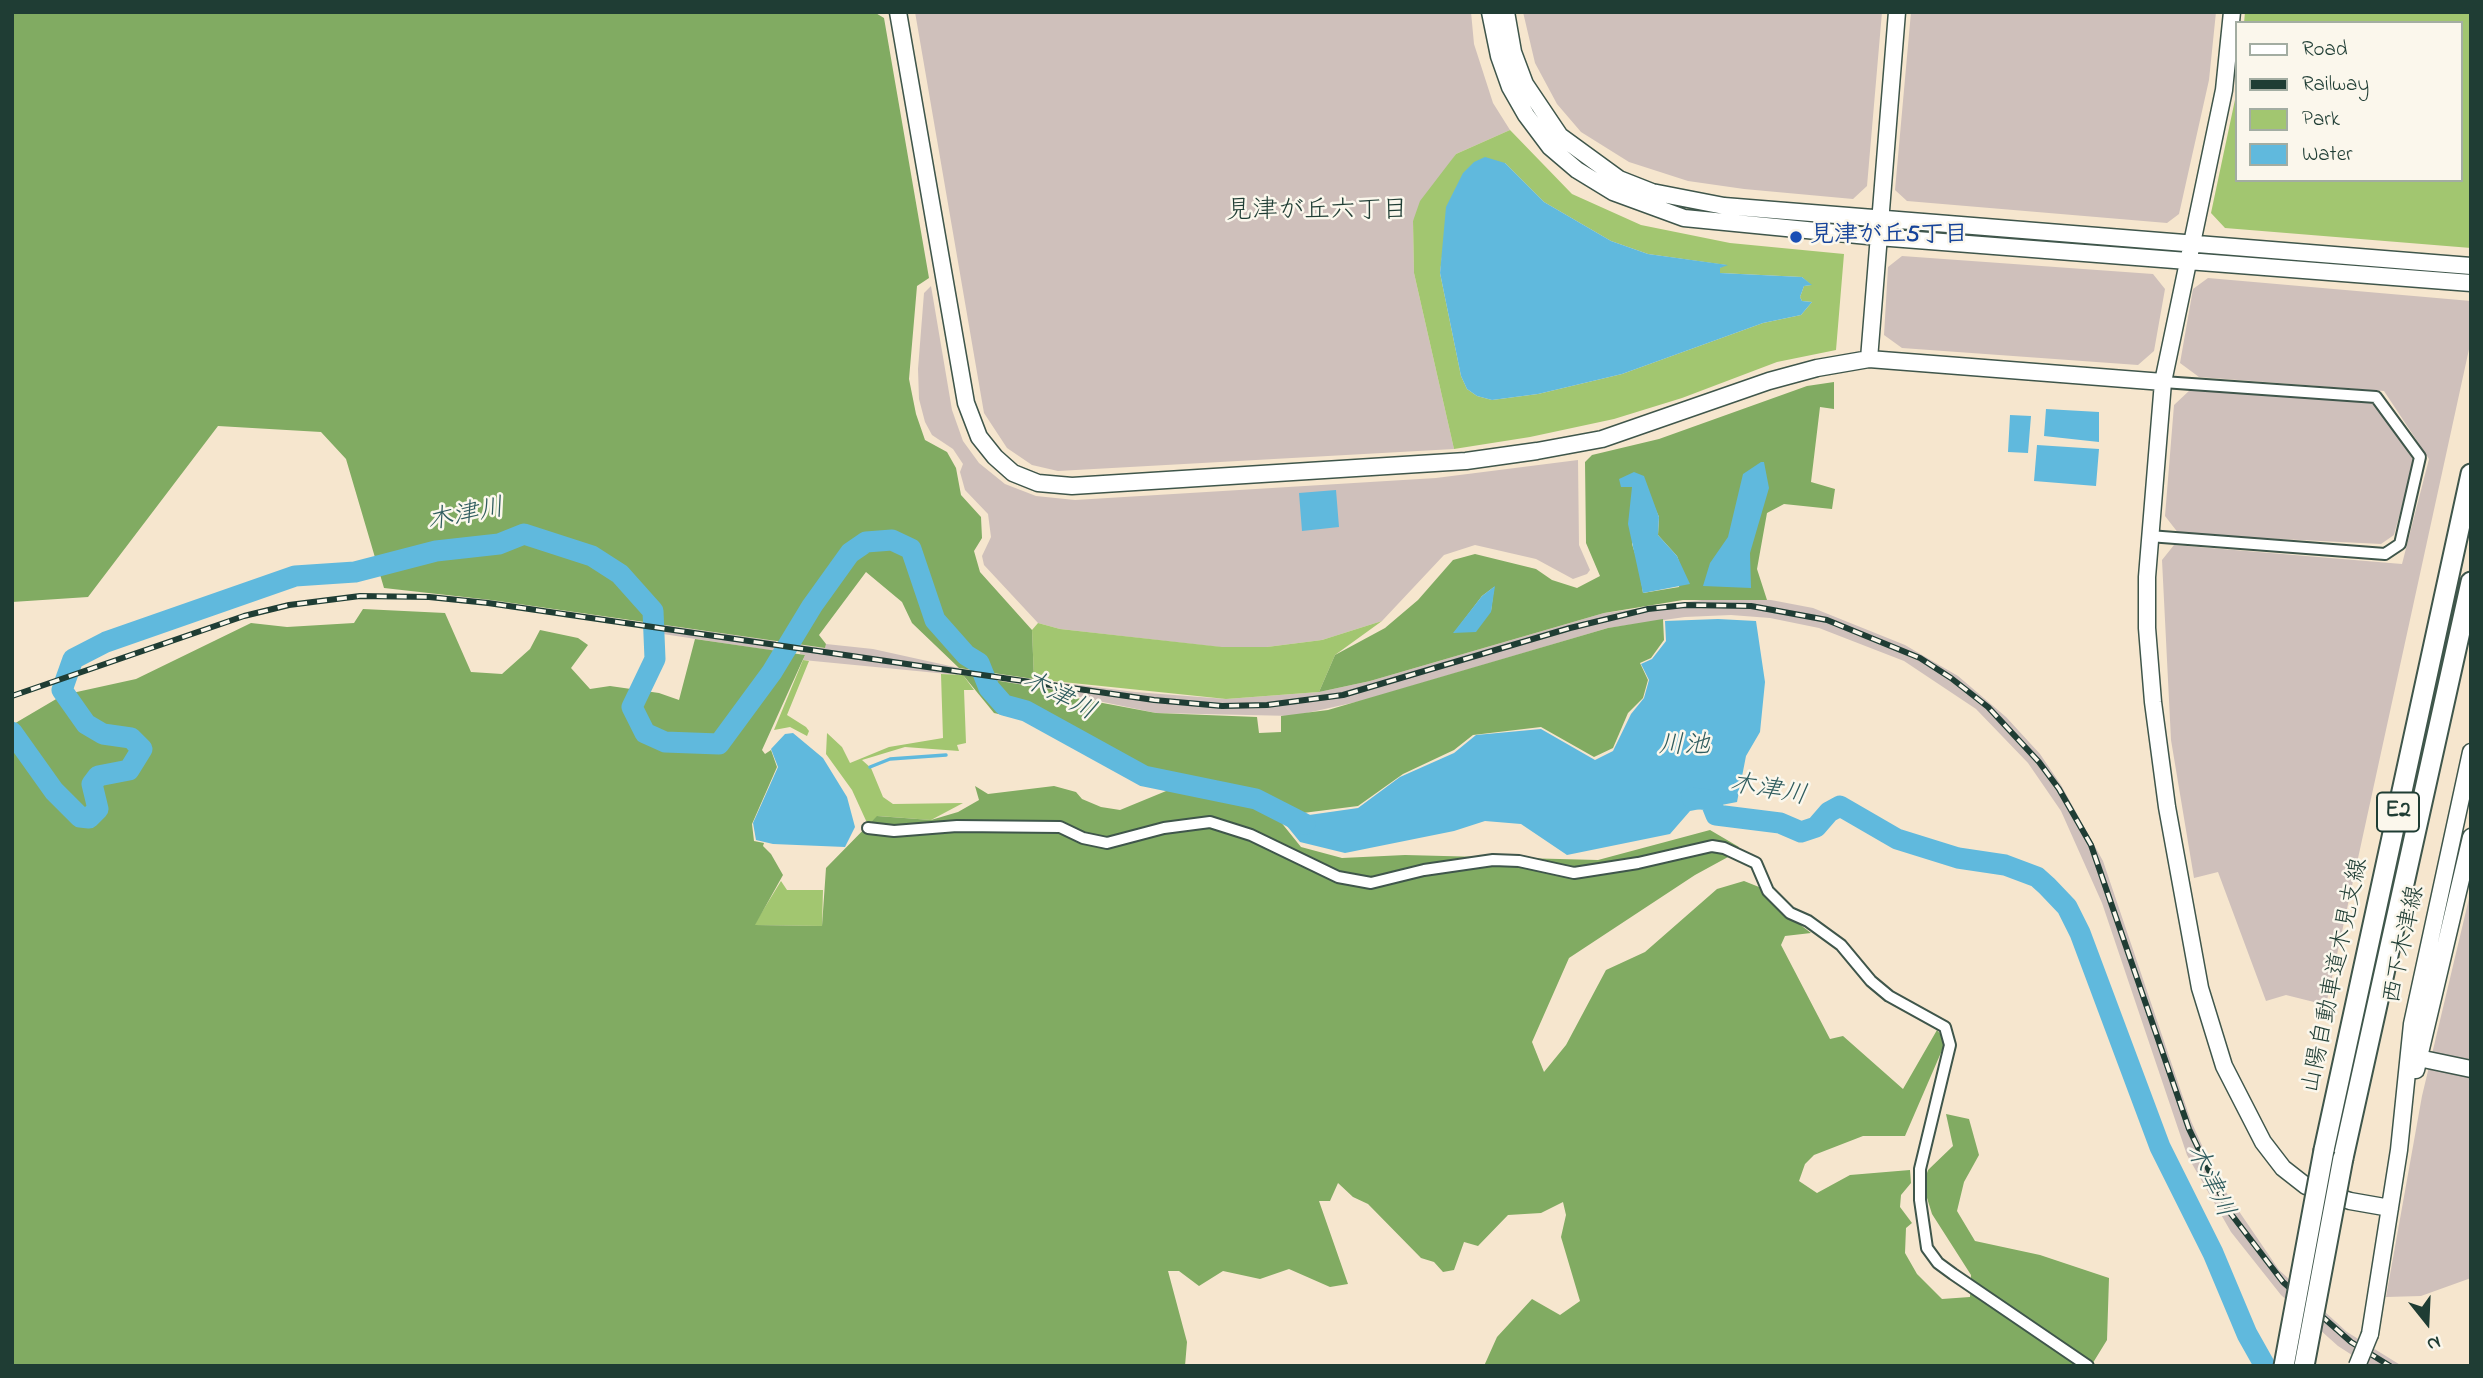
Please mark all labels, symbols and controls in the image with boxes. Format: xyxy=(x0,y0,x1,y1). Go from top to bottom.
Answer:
legend xyxy=(2234,21,2462,182)
text: Road xyxy=(2302,35,2348,65)
text: Railway xyxy=(2302,70,2369,100)
text: Park xyxy=(2302,105,2340,135)
text: Water xyxy=(2302,140,2353,170)
district label: 見津が丘六丁目 xyxy=(1226,197,1408,229)
place label: 見津が丘5丁目 xyxy=(1810,223,1968,251)
marker: 見津が丘5丁目 xyxy=(1788,229,1804,245)
water label: 木津川 xyxy=(425,494,507,540)
water label: 木津川 xyxy=(1016,666,1100,730)
water label: 川池 xyxy=(1658,732,1710,764)
water label: 木津川 xyxy=(1727,770,1809,814)
road number: E2 xyxy=(2377,792,2419,832)
street label: 山陽自動車道木見支線 xyxy=(2298,856,2376,1096)
street label: 西下木津線 xyxy=(2379,883,2433,1007)
water label: 木津川 xyxy=(2177,1140,2239,1224)
north arrow xyxy=(2392,1287,2462,1357)
text: N xyxy=(2423,1328,2444,1357)

